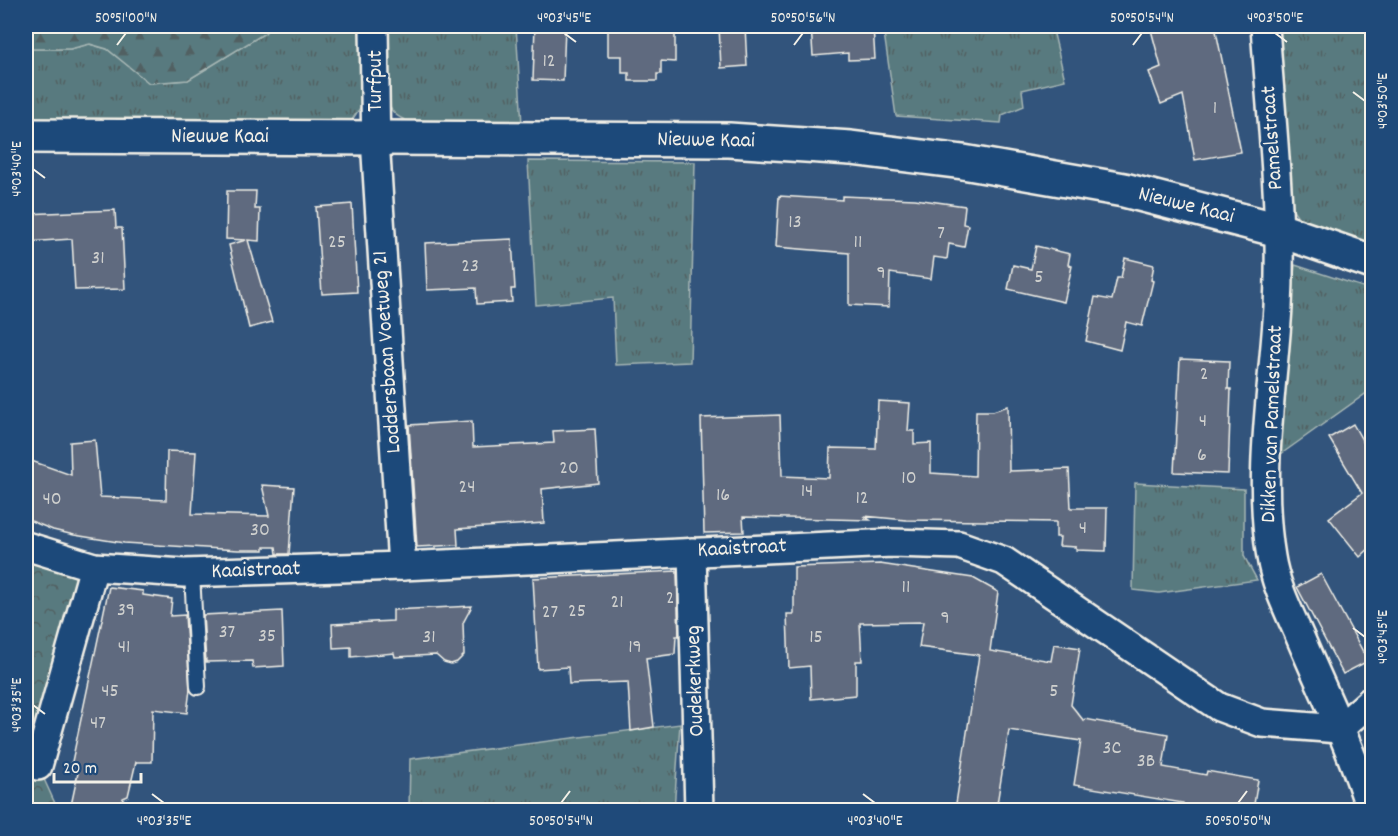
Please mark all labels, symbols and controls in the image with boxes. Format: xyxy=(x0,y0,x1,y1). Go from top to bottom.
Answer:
text: 50°51'00"N xyxy=(95,8,157,30)
text: 4°03'45"E xyxy=(537,8,591,30)
text: 50°50'56"N xyxy=(770,8,836,30)
text: 50°50'54"N xyxy=(1110,8,1174,30)
text: 4°03'50"E xyxy=(1247,8,1303,30)
house number: 12 xyxy=(542,48,556,76)
street label: Turfput xyxy=(361,50,392,112)
text: 4°03'50"E xyxy=(1373,73,1395,129)
street label: Pamelstraat xyxy=(1254,85,1292,191)
house number: 1 xyxy=(1213,95,1217,123)
street label: Nieuwe Kaai xyxy=(171,122,269,153)
street label: Nieuwe Kaai xyxy=(657,125,755,157)
text: 4°03'40"E xyxy=(7,141,29,197)
street label: Nieuwe Kaai xyxy=(1135,179,1237,233)
house number: 13 xyxy=(788,209,802,237)
house number: 7 xyxy=(937,220,945,248)
house number: 25 xyxy=(328,229,346,257)
house number: 11 xyxy=(854,229,862,257)
house number: 31 xyxy=(91,245,105,273)
street label: Loddersbaan Voetweg 21 xyxy=(365,250,411,454)
house number: 23 xyxy=(461,253,479,281)
house number: 9 xyxy=(876,260,886,288)
house number: 5 xyxy=(1034,264,1044,292)
street label: Dikken van Pamelstraat xyxy=(1254,325,1292,523)
house number: 2 xyxy=(1200,361,1208,389)
house number: 4 xyxy=(1199,408,1207,436)
house number: 6 xyxy=(1197,442,1207,470)
house number: 20 xyxy=(559,455,579,483)
house number: 10 xyxy=(901,465,917,493)
house number: 24 xyxy=(458,474,476,502)
house number: 14 xyxy=(801,478,813,506)
house number: 16 xyxy=(716,482,730,510)
house number: 12 xyxy=(855,485,869,513)
house number: 40 xyxy=(42,486,62,514)
house number: 4 xyxy=(1079,515,1087,543)
house number: 30 xyxy=(250,517,270,545)
street label: Kaaistraat xyxy=(697,531,787,567)
street label: Kaaistraat xyxy=(211,554,301,588)
house number: 11 xyxy=(902,574,910,602)
house number: 2 xyxy=(666,585,674,613)
house number: 21 xyxy=(610,589,624,617)
house number: 39 xyxy=(117,597,135,625)
house number: 25 xyxy=(568,598,586,626)
house number: 27 xyxy=(542,599,558,627)
house number: 9 xyxy=(940,605,950,633)
text: 4°03'45"E xyxy=(1373,610,1395,664)
house number: 37 xyxy=(219,619,235,647)
house number: 35 xyxy=(258,623,276,651)
house number: 31 xyxy=(422,624,436,652)
house number: 15 xyxy=(809,624,823,652)
street label: Oudekerkweg xyxy=(679,625,713,737)
house number: 41 xyxy=(118,634,130,662)
house number: 19 xyxy=(628,634,642,662)
text: 4°03'35"E xyxy=(7,678,29,732)
house number: 45 xyxy=(101,678,119,706)
house number: 5 xyxy=(1049,678,1059,706)
house number: 47 xyxy=(90,710,106,738)
house number: 3C xyxy=(1103,735,1121,763)
scale bar xyxy=(54,746,141,784)
house number: 3B xyxy=(1137,748,1155,776)
text: 20 m xyxy=(63,757,97,782)
text: 4°03'35"E xyxy=(137,811,191,833)
text: 50°50'54"N xyxy=(529,811,593,833)
text: 4°03'40"E xyxy=(847,811,903,833)
text: 50°50'50"N xyxy=(1205,811,1271,833)

